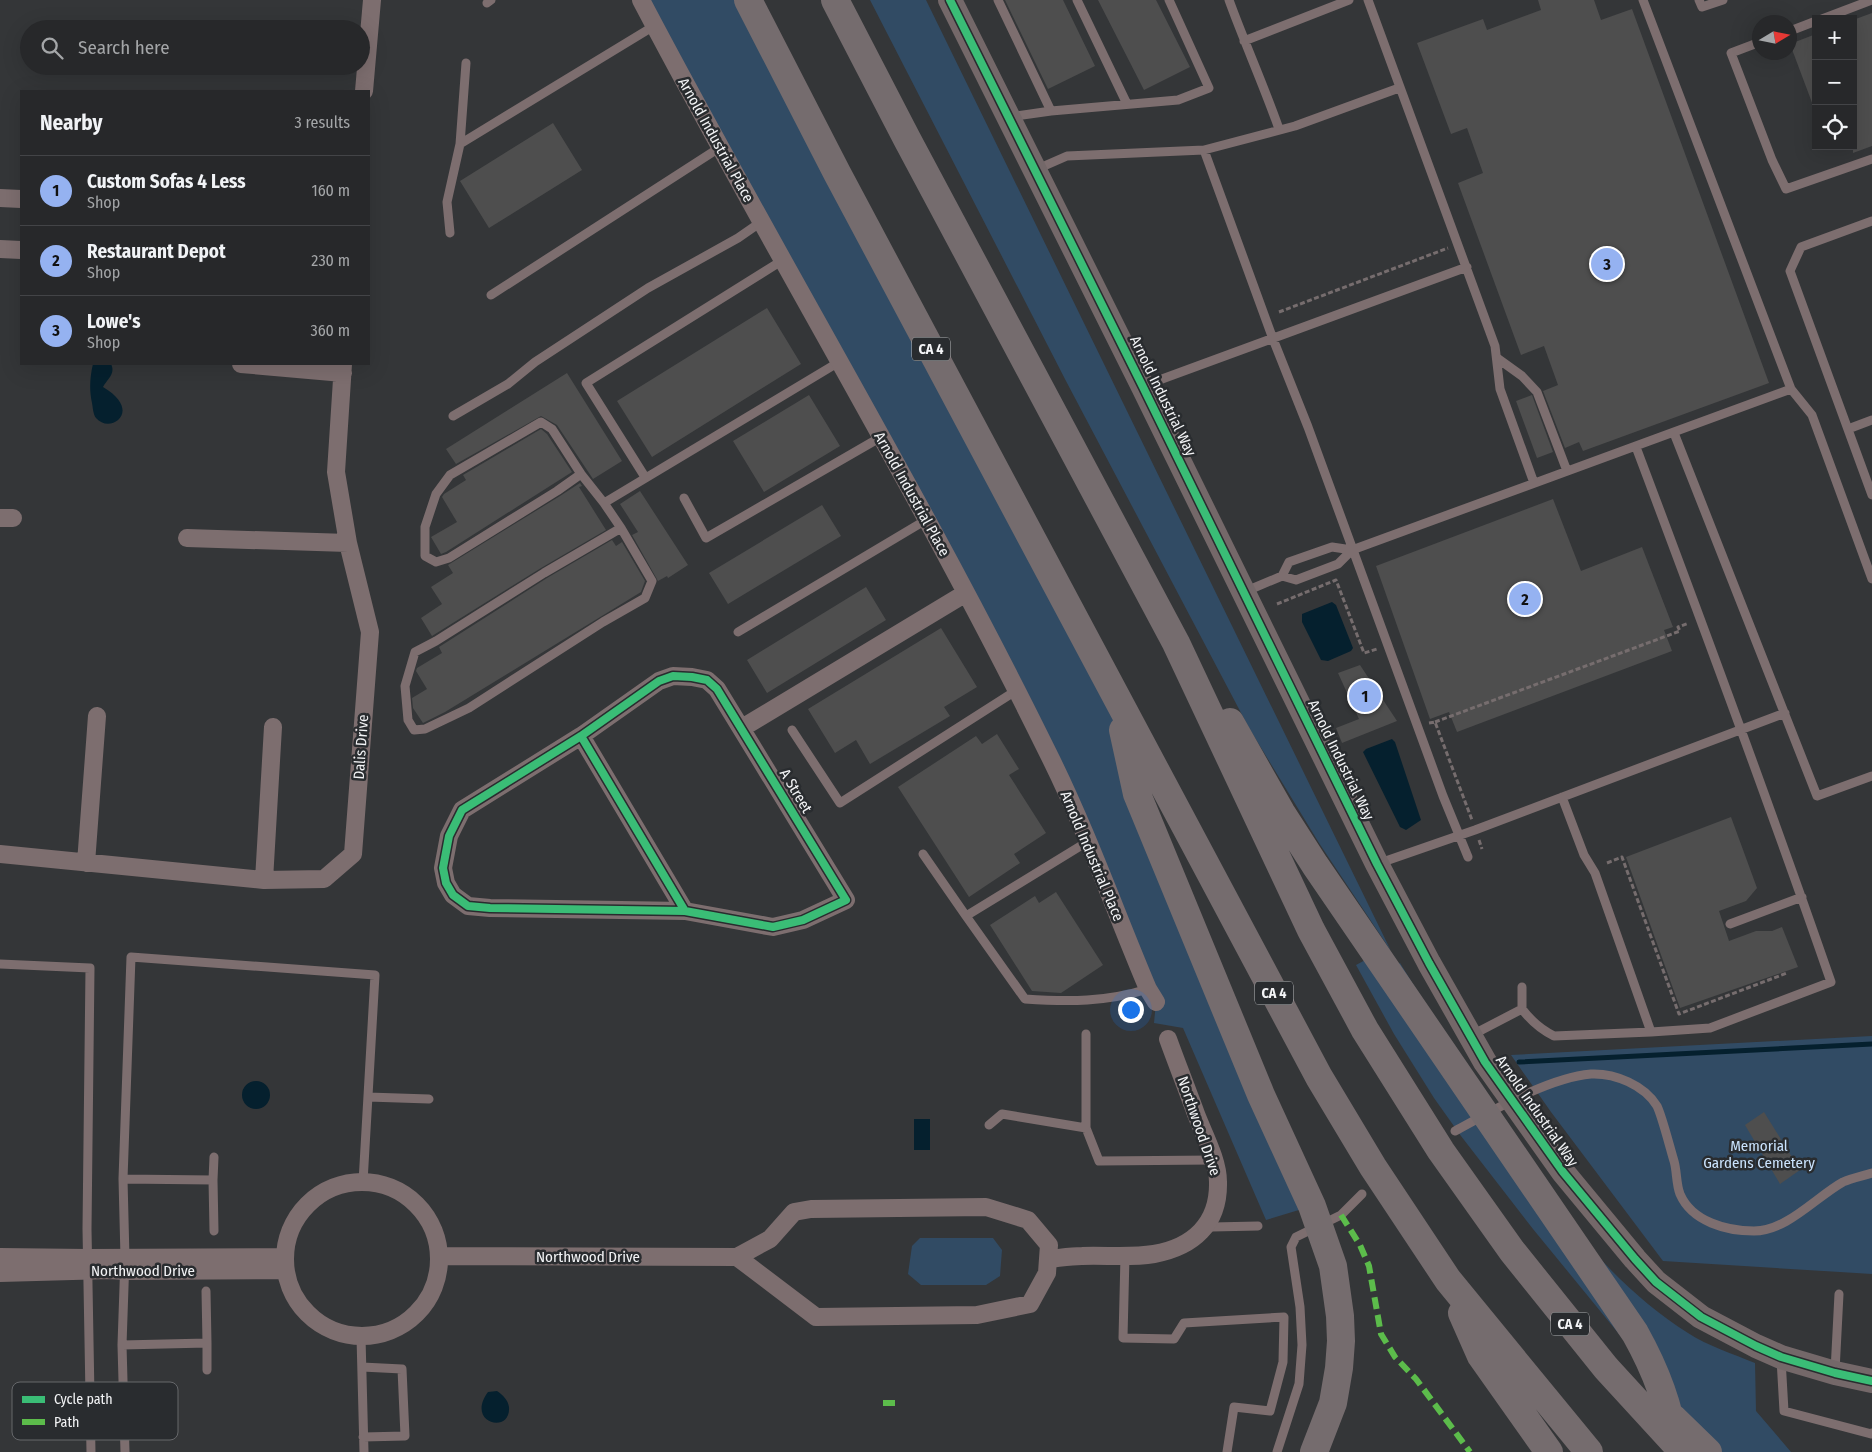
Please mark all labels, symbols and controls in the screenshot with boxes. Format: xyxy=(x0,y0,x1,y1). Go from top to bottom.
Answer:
north arrow xyxy=(1752,15,1797,60)
map controls xyxy=(1812,15,1857,150)
button: + xyxy=(1812,15,1857,60)
search box xyxy=(20,20,370,75)
icon: search xyxy=(38,34,66,62)
text: Search here xyxy=(78,36,170,59)
button: − xyxy=(1812,60,1857,105)
street label: Arnold Industrial Place xyxy=(674,75,758,205)
button: locate xyxy=(1812,105,1857,150)
text: Nearby xyxy=(40,110,102,136)
text: 3 results xyxy=(294,113,350,132)
text: Custom Sofas 4 Less xyxy=(87,170,246,193)
text: 1 xyxy=(53,181,59,200)
text: 160 m xyxy=(311,181,350,200)
text: Shop xyxy=(87,193,120,212)
text: Restaurant Depot xyxy=(87,240,226,263)
pin: 3 xyxy=(1591,245,1623,283)
text: 2 xyxy=(52,251,60,270)
text: 230 m xyxy=(311,251,350,270)
text: Shop xyxy=(87,263,120,282)
text: Lowe's xyxy=(87,310,141,333)
text: 3 xyxy=(52,321,60,340)
text: 360 m xyxy=(310,321,350,340)
text: Shop xyxy=(87,333,120,352)
street label: Arnold Industrial Way xyxy=(1126,333,1200,459)
road number: CA 4 xyxy=(912,338,950,360)
street label: Arnold Industrial Place xyxy=(870,429,954,559)
pin: 2 xyxy=(1509,580,1541,618)
pin: 1 xyxy=(1349,677,1381,715)
street label: Arnold Industrial Way xyxy=(1304,697,1378,823)
street label: Dalis Drive xyxy=(350,714,372,780)
street label: A Street xyxy=(776,766,816,816)
street label: Arnold Industrial Place xyxy=(1056,788,1128,924)
road number: CA 4 xyxy=(1255,981,1293,1004)
your location xyxy=(1118,997,1144,1023)
street label: Arnold Industrial Way xyxy=(1492,1052,1582,1170)
street label: Northwood Drive xyxy=(1174,1074,1224,1178)
park label: Memorial Gardens Cemetery xyxy=(1703,1137,1815,1172)
street label: Northwood Drive xyxy=(536,1248,640,1266)
street label: Northwood Drive xyxy=(91,1262,195,1280)
road number: CA 4 xyxy=(1551,1312,1589,1336)
legend xyxy=(12,1382,178,1440)
text: Cycle path xyxy=(54,1391,113,1408)
text: Path xyxy=(54,1414,79,1431)

